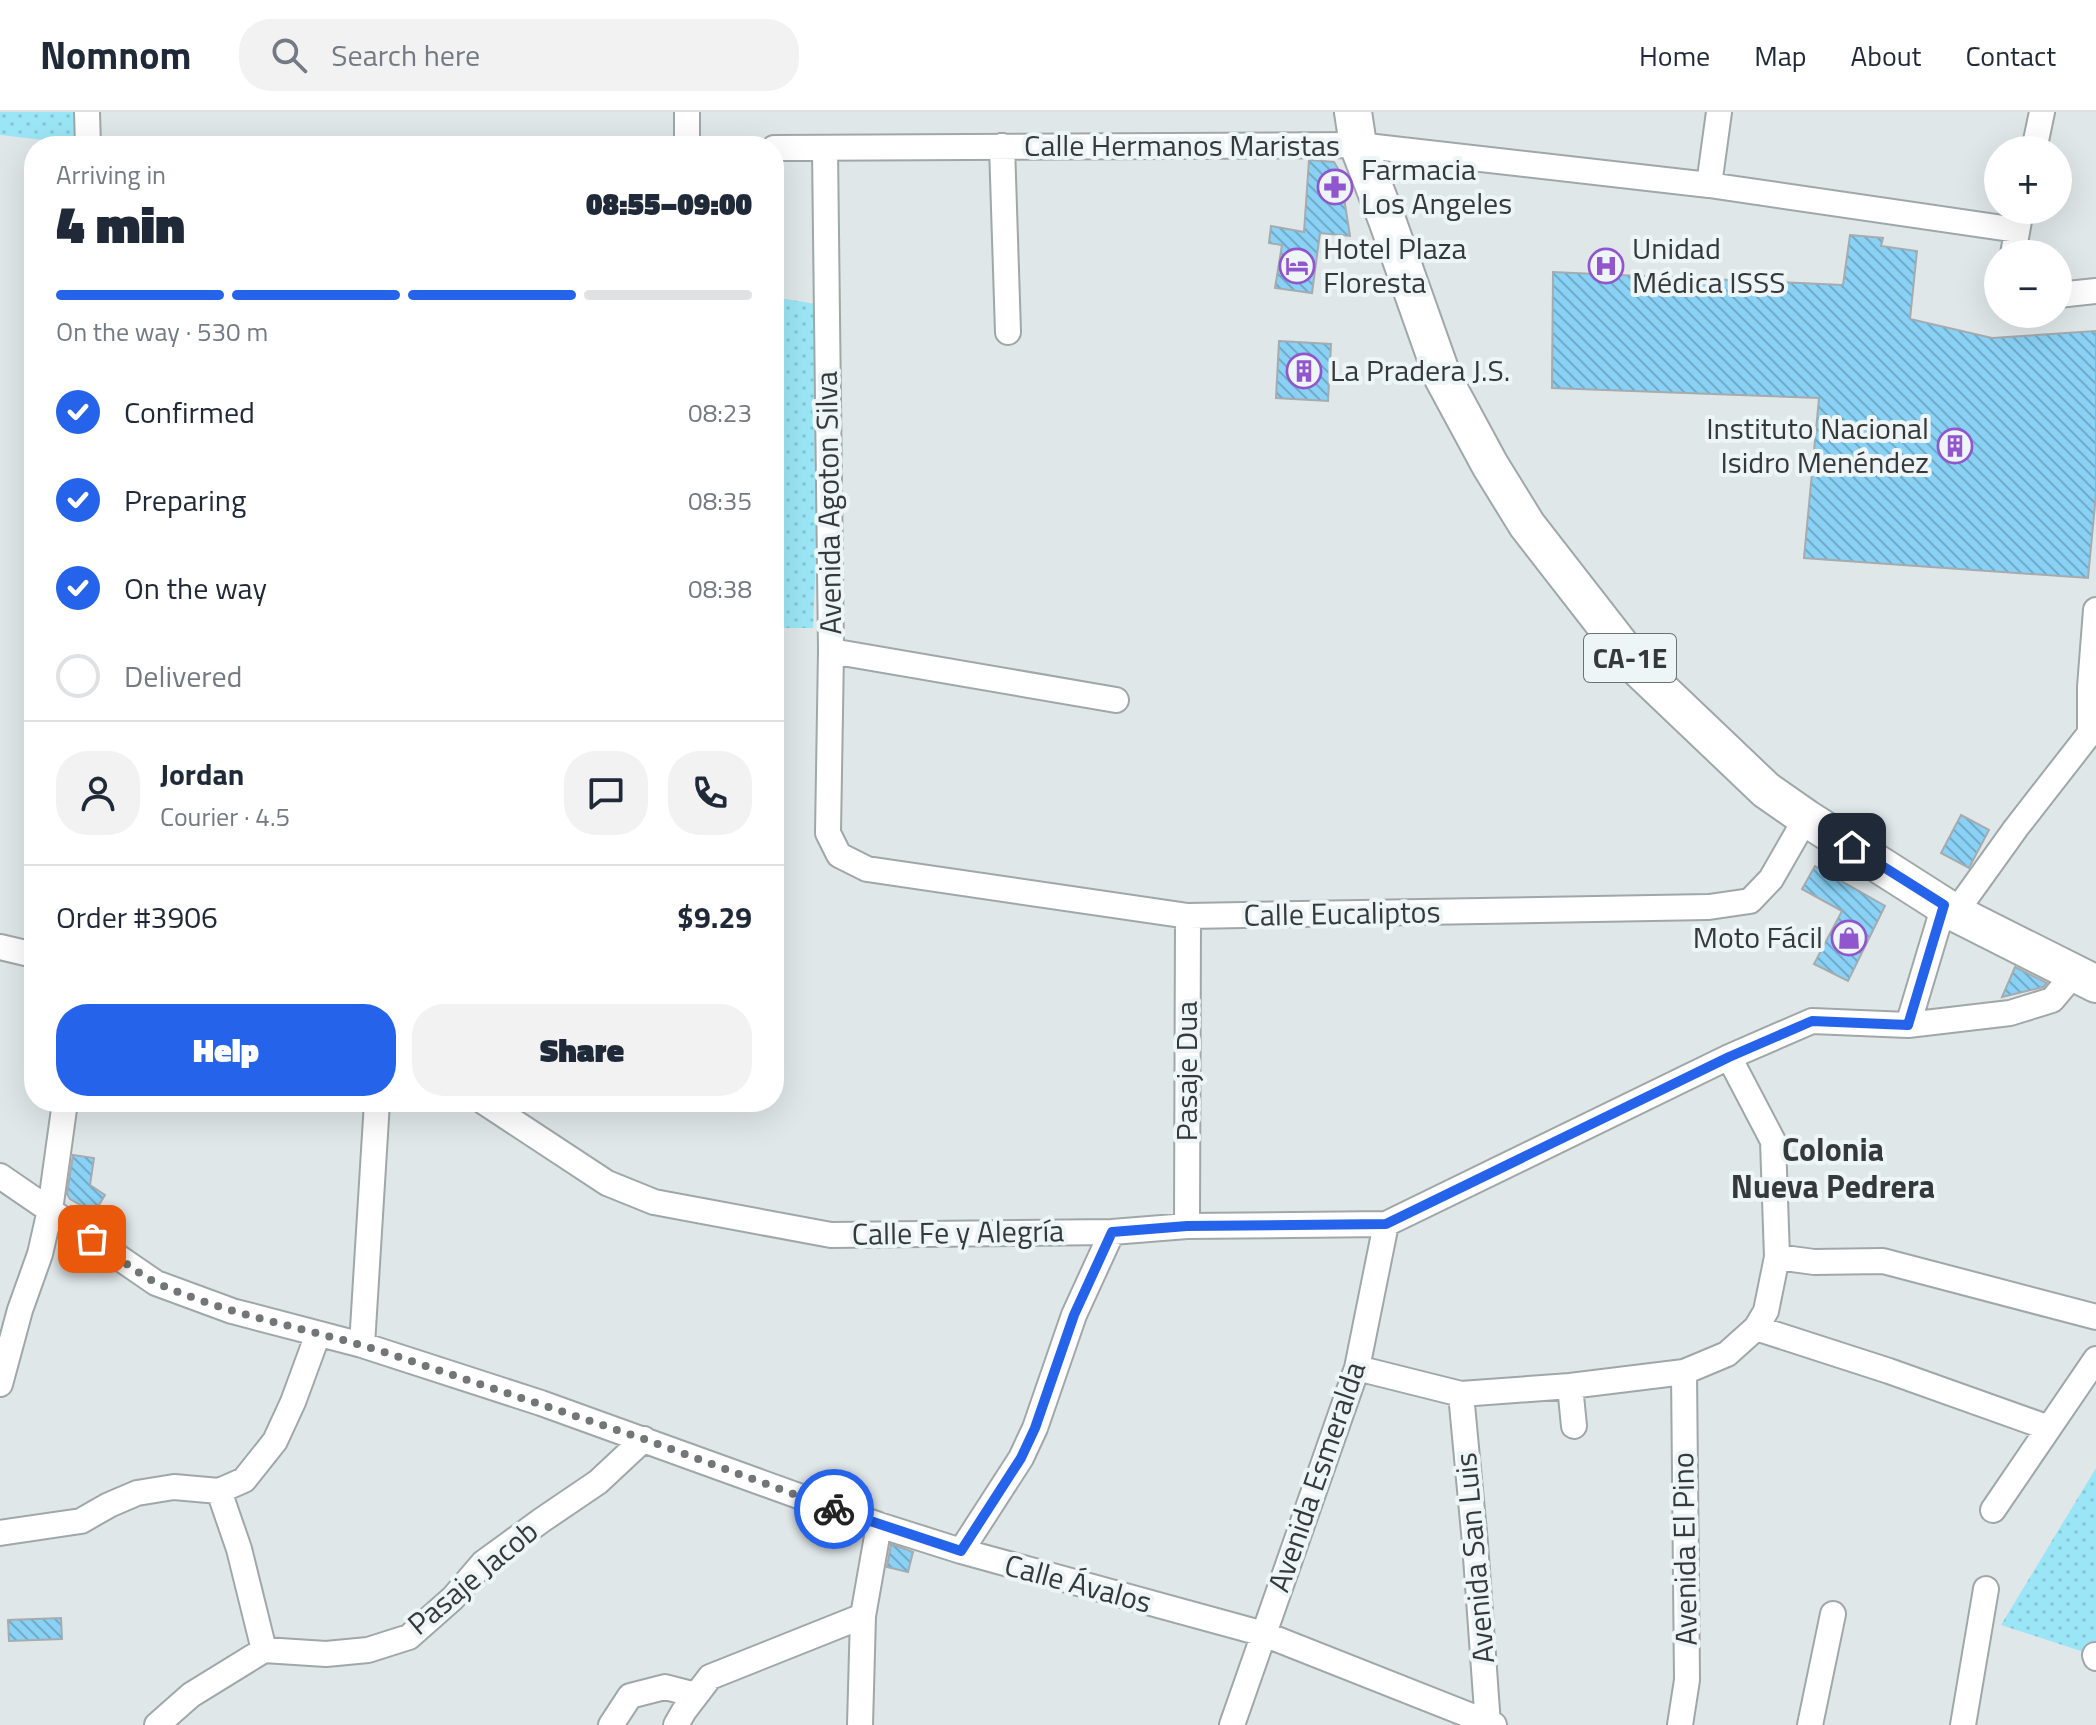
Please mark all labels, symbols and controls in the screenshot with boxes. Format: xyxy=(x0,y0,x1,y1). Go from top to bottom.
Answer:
search box xyxy=(239,19,799,91)
text: Nomnom xyxy=(40,26,191,84)
text: Search here xyxy=(331,32,480,78)
icon: search xyxy=(267,33,311,77)
text: Home xyxy=(1639,34,1710,77)
text: Map xyxy=(1754,34,1807,77)
text: About xyxy=(1851,34,1921,77)
text: Contact xyxy=(1965,34,2056,77)
street label: Calle Hermanos Maristas xyxy=(1024,122,1340,168)
map controls xyxy=(1984,136,2072,328)
button: + xyxy=(1984,136,2072,224)
place label: Farmacia Los Angeles xyxy=(1361,146,1512,226)
text: Arriving in xyxy=(56,155,166,194)
pharmacy icon: Farmacia Los Angeles xyxy=(1316,168,1354,206)
text: 08:55–09:00 xyxy=(586,181,752,227)
text: 4 min xyxy=(56,184,185,263)
place label: Hotel Plaza Floresta xyxy=(1323,225,1466,305)
place label: Unidad Médica ISSS xyxy=(1632,225,1786,305)
button: − xyxy=(1984,240,2072,328)
hotel icon: Hotel Plaza Floresta xyxy=(1278,247,1316,285)
hospital icon: Unidad Médica ISSS xyxy=(1587,247,1625,285)
text: On the way · 530 m xyxy=(56,312,268,351)
place label: La Pradera J.S. xyxy=(1330,347,1510,393)
building icon: La Pradera J.S. xyxy=(1285,352,1323,390)
street label: Avenida Agoton Silva xyxy=(803,371,853,635)
text: Confirmed xyxy=(124,389,255,435)
icon: check xyxy=(56,390,100,434)
text: 08:23 xyxy=(688,393,752,432)
place label: Instituto Nacional Isidro Menéndez xyxy=(1706,405,1929,485)
building icon: Instituto Nacional Isidro Menéndez xyxy=(1936,427,1974,465)
text: Preparing xyxy=(124,477,246,523)
icon: check xyxy=(56,478,100,522)
text: 08:35 xyxy=(688,481,752,520)
text: On the way xyxy=(124,565,267,611)
icon: check xyxy=(56,566,100,610)
text: 08:38 xyxy=(688,569,752,608)
road number: CA-1E xyxy=(1584,634,1676,682)
text: Delivered xyxy=(124,653,242,699)
button: person xyxy=(56,751,140,835)
text: Jordan xyxy=(160,751,244,797)
button: chat xyxy=(564,751,648,835)
button: phone xyxy=(668,751,752,835)
text: Courier · 4.5 xyxy=(160,797,290,836)
pin xyxy=(1818,813,1886,881)
icon: home xyxy=(1830,825,1874,869)
street label: Calle Eucaliptos xyxy=(1243,888,1441,938)
text: Order #3906 xyxy=(56,894,218,940)
text: $9.29 xyxy=(677,894,752,940)
place label: Moto Fácil xyxy=(1693,914,1823,960)
shop icon: Moto Fácil xyxy=(1830,919,1868,957)
street label: Pasaje Dua xyxy=(1163,1001,1209,1141)
button: Help xyxy=(56,1004,396,1096)
button: Share xyxy=(412,1004,752,1096)
district label: Colonia Nueva Pedrera xyxy=(1731,1125,1935,1210)
pin xyxy=(58,1205,126,1273)
street label: Calle Fe y Alegría xyxy=(851,1207,1065,1257)
icon: bag xyxy=(70,1217,114,1261)
street label: Avenida Esmeralda xyxy=(1255,1355,1377,1598)
street label: Avenida San Luis xyxy=(1442,1451,1506,1665)
street label: Avenida El Pino xyxy=(1659,1452,1709,1646)
courier xyxy=(794,1469,874,1549)
icon: bike xyxy=(812,1487,856,1531)
street label: Pasaje Jacob xyxy=(397,1509,548,1646)
street label: Calle Ávalos xyxy=(1000,1541,1157,1625)

